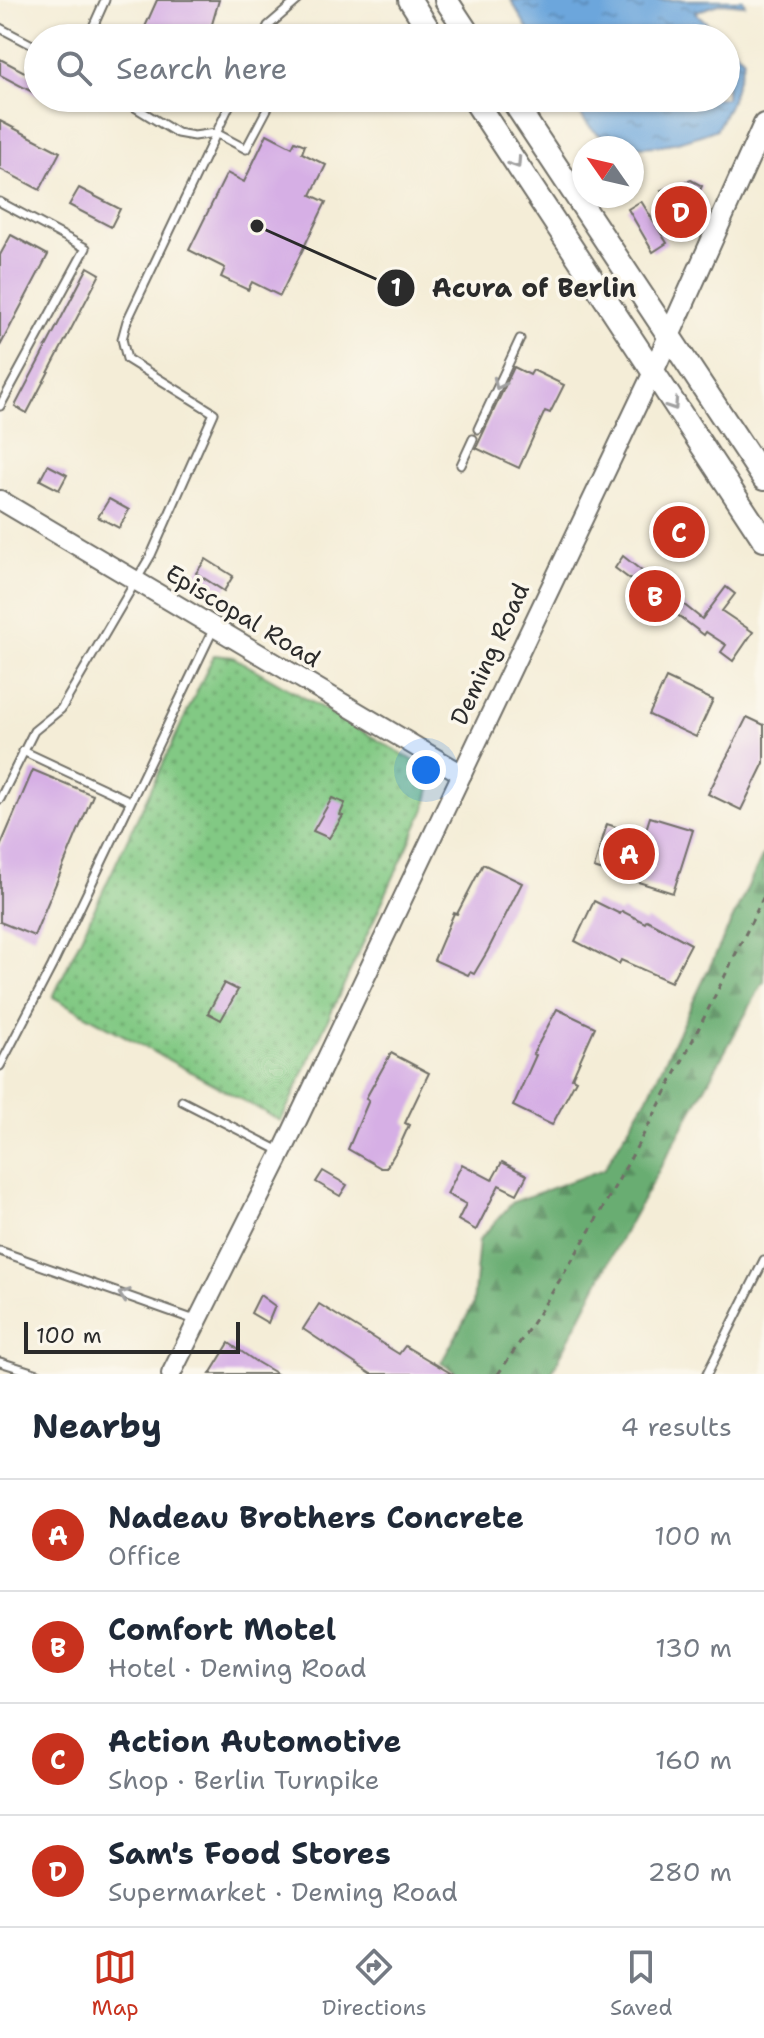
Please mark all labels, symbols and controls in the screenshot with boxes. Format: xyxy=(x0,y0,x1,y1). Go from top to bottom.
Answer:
search box xyxy=(24,24,740,112)
icon: search xyxy=(52,46,96,90)
text: Search here xyxy=(116,48,287,89)
north arrow xyxy=(572,136,644,208)
one-way arrow xyxy=(506,155,521,169)
pin: D xyxy=(655,182,707,242)
callout: Acura of Berlin xyxy=(376,263,652,313)
text: Acura of Berlin xyxy=(432,270,636,305)
text: 1 xyxy=(391,272,401,304)
one-way arrow xyxy=(493,376,509,391)
one-way arrow xyxy=(663,396,678,410)
pin: C xyxy=(653,502,705,562)
street label: Episcopal Road xyxy=(160,557,326,675)
pin: B xyxy=(629,566,681,626)
street label: Deming Road xyxy=(443,578,537,730)
your location xyxy=(406,750,446,790)
pin: A xyxy=(603,824,655,884)
one-way arrow xyxy=(117,1289,131,1305)
scale bar xyxy=(24,1318,240,1354)
text: 100 m xyxy=(36,1321,102,1350)
text: Nearby xyxy=(32,1403,162,1449)
text: 4 results xyxy=(620,1409,732,1444)
text: Nadeau Brothers Concrete xyxy=(108,1497,524,1538)
text: A xyxy=(48,1518,68,1553)
text: 100 m xyxy=(654,1518,732,1553)
text: Office xyxy=(108,1538,181,1573)
text: Comfort Motel xyxy=(108,1609,336,1650)
text: B xyxy=(50,1630,66,1665)
text: 130 m xyxy=(655,1630,732,1665)
text: Hotel · Deming Road xyxy=(108,1650,367,1685)
text: Action Automotive xyxy=(108,1721,402,1762)
text: C xyxy=(50,1742,66,1777)
text: 160 m xyxy=(655,1742,732,1777)
text: Shop · Berlin Turnpike xyxy=(108,1762,379,1797)
text: Sam's Food Stores xyxy=(108,1833,391,1874)
text: D xyxy=(49,1854,67,1889)
text: 280 m xyxy=(647,1854,732,1889)
text: Supermarket · Deming Road xyxy=(108,1874,458,1909)
tab: Map xyxy=(92,1945,139,2022)
tab: Directions xyxy=(322,1945,427,2022)
tab: Saved xyxy=(610,1945,672,2022)

